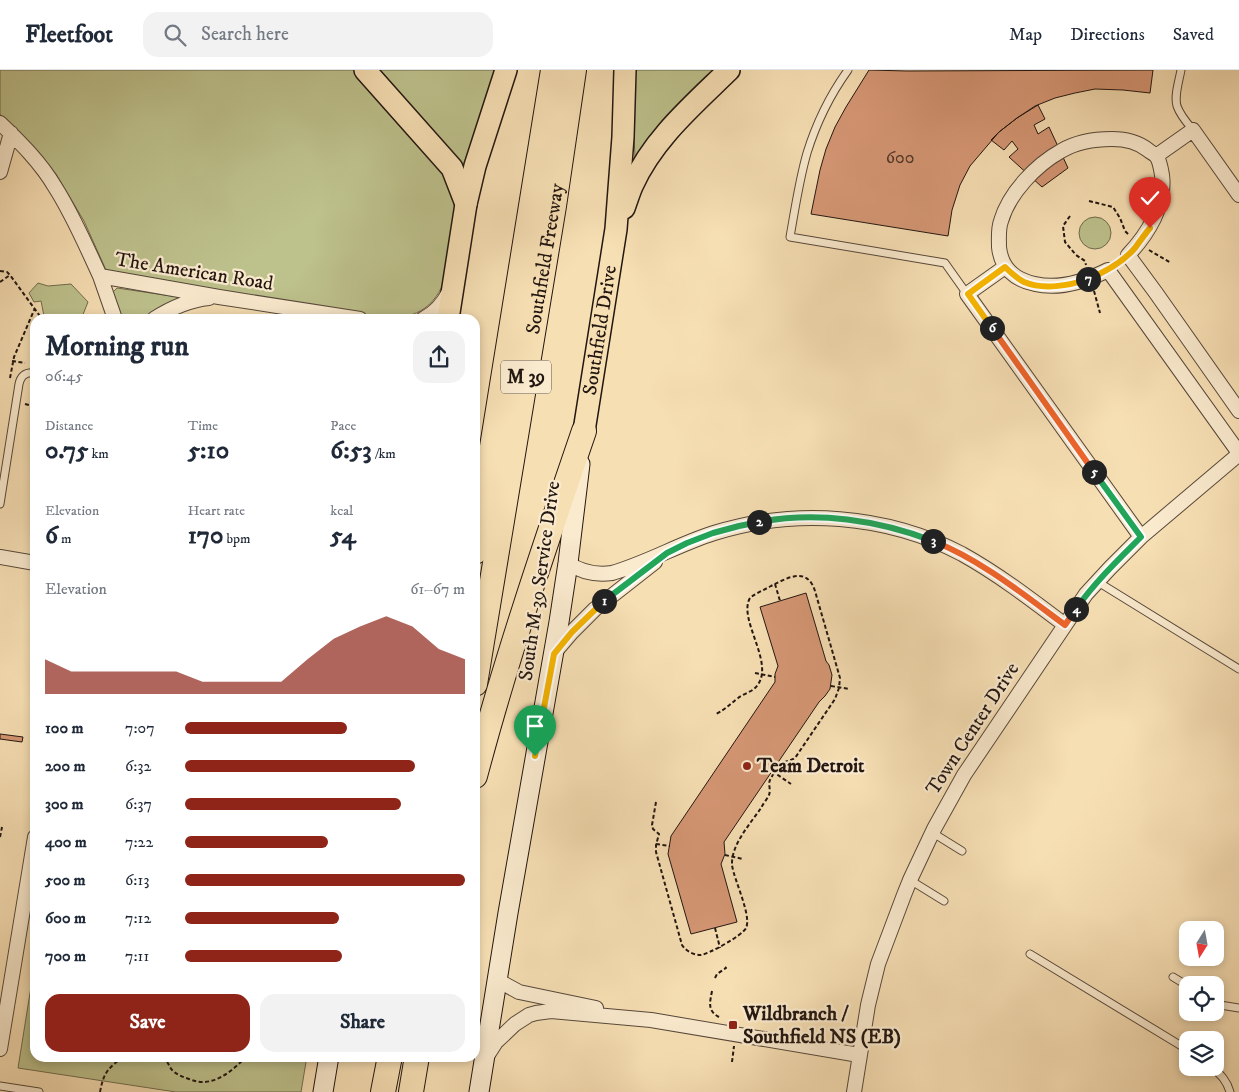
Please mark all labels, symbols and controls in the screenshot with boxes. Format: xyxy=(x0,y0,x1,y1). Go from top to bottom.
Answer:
search box xyxy=(143,12,493,57)
text: Fleetfoot xyxy=(25,20,113,50)
icon: search xyxy=(161,21,189,49)
text: Search here xyxy=(201,23,289,46)
text: Map xyxy=(1009,24,1042,46)
text: Directions xyxy=(1070,24,1145,46)
text: Saved xyxy=(1173,24,1214,46)
house number: 600 xyxy=(886,147,914,169)
pin xyxy=(1129,177,1171,228)
street label: Southfield Freeway xyxy=(521,181,570,336)
icon: check xyxy=(1136,184,1164,212)
street label: The American Road xyxy=(113,247,275,297)
street label: Southfield Drive xyxy=(577,263,623,397)
pin: 7 xyxy=(1076,266,1100,292)
text: 7 xyxy=(1085,270,1092,288)
pin: 6 xyxy=(980,316,1004,340)
text: 6 xyxy=(989,319,996,337)
text: Morning run xyxy=(45,329,189,364)
button: share xyxy=(413,331,465,383)
road number: M 39 xyxy=(501,360,551,394)
text: 06:45 xyxy=(45,366,83,386)
text: Distance xyxy=(45,417,93,435)
text: Time xyxy=(188,417,218,435)
text: Pace xyxy=(330,417,356,435)
text: 0.75 xyxy=(45,435,88,466)
text: 5:10 xyxy=(188,435,229,466)
text: 6:53 xyxy=(330,435,372,466)
text: km xyxy=(88,445,109,463)
text: /km xyxy=(372,445,396,463)
pin: 5 xyxy=(1082,460,1106,484)
text: 5 xyxy=(1091,463,1098,481)
street label: South M 39 Service Drive xyxy=(514,479,566,683)
text: Elevation xyxy=(45,502,99,520)
text: Heart rate xyxy=(188,502,245,520)
text: kcal xyxy=(330,502,353,520)
pin: 2 xyxy=(746,510,772,534)
text: 2 xyxy=(756,513,763,531)
text: 6 xyxy=(45,520,58,551)
text: 170 xyxy=(188,520,223,551)
text: 54 xyxy=(330,520,356,551)
pin: 3 xyxy=(920,528,946,554)
text: m xyxy=(58,530,72,548)
text: bpm xyxy=(223,530,251,548)
text: 3 xyxy=(931,532,936,550)
text: Elevation xyxy=(45,579,107,599)
text: 61–67 m xyxy=(410,579,465,599)
pin: 1 xyxy=(592,588,616,614)
text: 1 xyxy=(602,592,607,610)
pin: 4 xyxy=(1064,596,1088,622)
text: 4 xyxy=(1072,600,1081,618)
street label: Town Center Drive xyxy=(921,658,1025,800)
pin xyxy=(514,705,556,756)
icon: arrive xyxy=(521,712,549,740)
text: 100 m xyxy=(45,718,84,738)
text: 7:07 xyxy=(125,718,155,738)
place label: Team Detroit xyxy=(756,754,865,779)
text: 200 m xyxy=(45,756,86,776)
text: 6:32 xyxy=(125,756,151,776)
marker: Team Detroit xyxy=(741,760,753,772)
text: 300 m xyxy=(45,794,84,814)
text: 6:37 xyxy=(125,794,152,814)
text: 400 m xyxy=(45,832,87,852)
text: 7:22 xyxy=(125,832,153,852)
text: 500 m xyxy=(45,870,86,890)
text: 6:13 xyxy=(125,870,149,890)
text: 600 m xyxy=(45,908,86,928)
text: 7:12 xyxy=(125,908,151,928)
north arrow xyxy=(1179,921,1224,966)
map controls xyxy=(1179,921,1224,1076)
text: 700 m xyxy=(45,946,86,966)
text: 7:11 xyxy=(125,946,149,966)
button: locate xyxy=(1179,976,1224,1021)
button: Save xyxy=(45,994,250,1052)
button: Share xyxy=(260,994,465,1052)
place label: Wildbranch / Southfield NS (EB) xyxy=(742,1002,901,1050)
marker: Wildbranch / Southfield NS (EB) xyxy=(727,1019,739,1031)
button: layers xyxy=(1179,1031,1224,1076)

